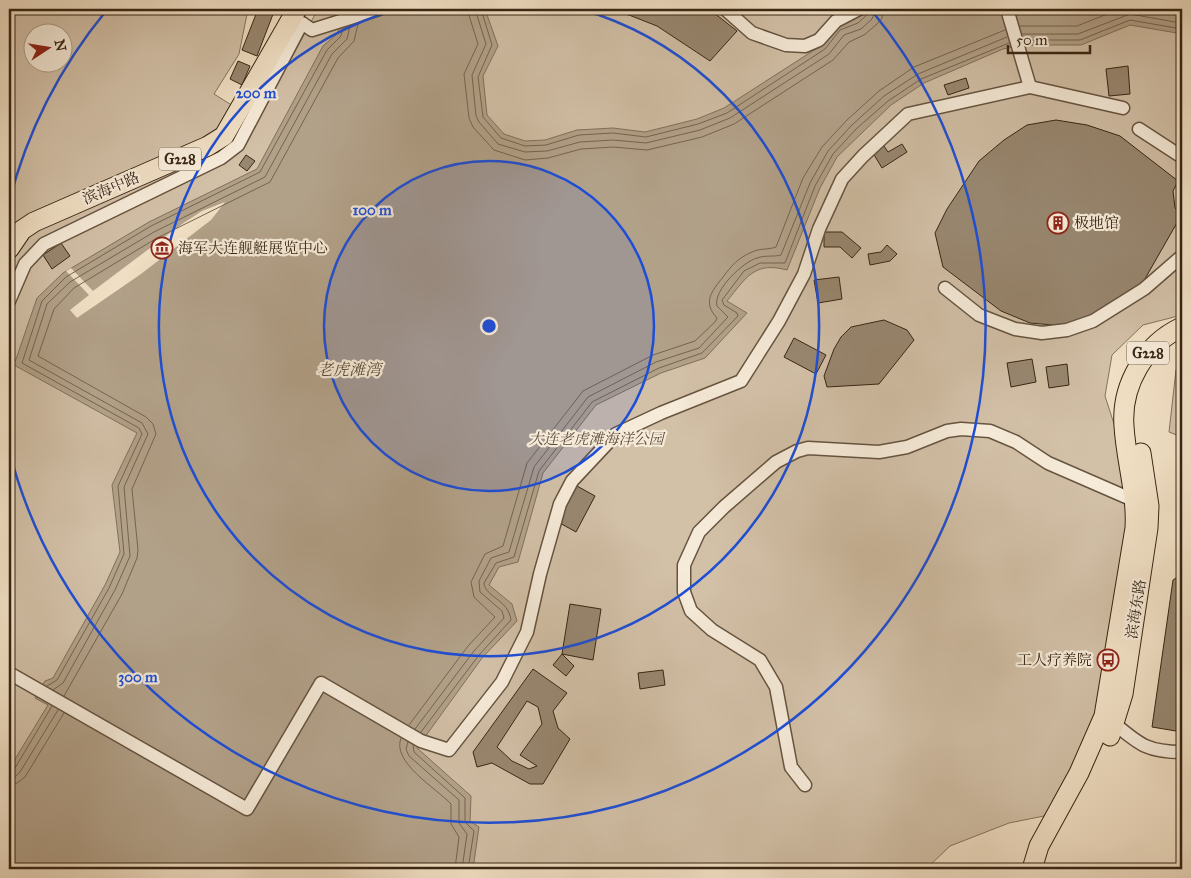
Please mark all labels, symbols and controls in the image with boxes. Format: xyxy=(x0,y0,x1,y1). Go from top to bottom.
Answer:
north arrow xyxy=(22,22,72,72)
scale bar xyxy=(1008,22,1091,54)
text: 50 m xyxy=(1016,31,1048,49)
text: N xyxy=(51,38,70,53)
text: 200 m xyxy=(236,84,277,102)
road number: G228 xyxy=(159,148,201,170)
street label: 滨海中路 xyxy=(80,168,142,208)
text: 100 m xyxy=(352,201,392,219)
building icon: 极地馆 xyxy=(1046,211,1070,235)
place label: 极地馆 xyxy=(1074,214,1119,232)
museum icon: 海军大连舰艇展览中心 xyxy=(150,236,174,260)
place label: 海军大连舰艇展览中心 xyxy=(178,239,328,257)
centre of rings xyxy=(480,317,498,335)
road number: G228 xyxy=(1127,342,1169,364)
water label: 老虎滩湾 xyxy=(317,360,384,379)
park label: 大连老虎滩海洋公园 xyxy=(528,430,665,448)
street label: 滨海东路 xyxy=(1122,578,1150,640)
bus stop icon: 工人疗养院 xyxy=(1096,648,1120,672)
place label: 工人疗养院 xyxy=(1017,651,1092,669)
text: 300 m xyxy=(118,668,158,687)

